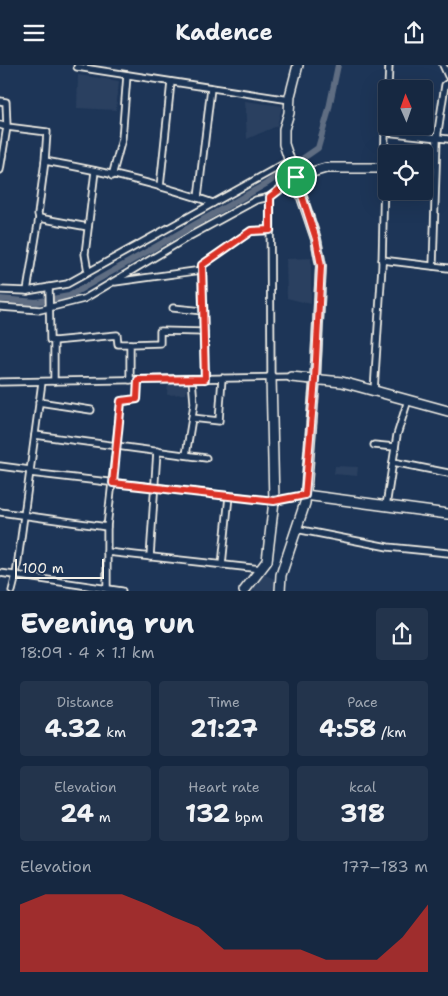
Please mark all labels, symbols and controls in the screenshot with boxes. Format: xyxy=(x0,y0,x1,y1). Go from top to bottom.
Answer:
text: Kadence xyxy=(175,18,273,47)
icon: menu xyxy=(20,19,48,47)
icon: share xyxy=(400,19,428,47)
north arrow xyxy=(378,80,432,135)
map controls xyxy=(378,80,433,200)
button: locate xyxy=(378,145,433,200)
pin xyxy=(275,156,317,198)
icon: arrive xyxy=(282,163,310,191)
scale bar xyxy=(15,556,104,579)
text: 100 m xyxy=(22,559,64,577)
text: Evening run xyxy=(20,604,195,642)
button: share xyxy=(376,608,428,660)
text: 18:09 · 4 × 1.1 km xyxy=(20,642,154,663)
text: Distance xyxy=(57,693,114,711)
text: Time xyxy=(208,693,240,711)
text: Pace xyxy=(347,693,378,711)
text: 4.32 xyxy=(44,711,102,745)
text: 21:27 xyxy=(190,711,258,745)
text: 4:58 xyxy=(319,711,377,745)
text: km xyxy=(102,723,126,741)
text: /km xyxy=(377,723,406,741)
text: Elevation xyxy=(54,778,117,796)
text: Heart rate xyxy=(188,778,260,796)
text: kcal xyxy=(349,778,376,796)
text: 24 xyxy=(60,796,94,830)
text: 132 xyxy=(185,796,230,830)
text: 318 xyxy=(340,796,385,830)
text: m xyxy=(94,808,111,826)
text: bpm xyxy=(230,808,263,826)
text: Elevation xyxy=(20,856,92,877)
text: 177–183 m xyxy=(342,856,428,877)

